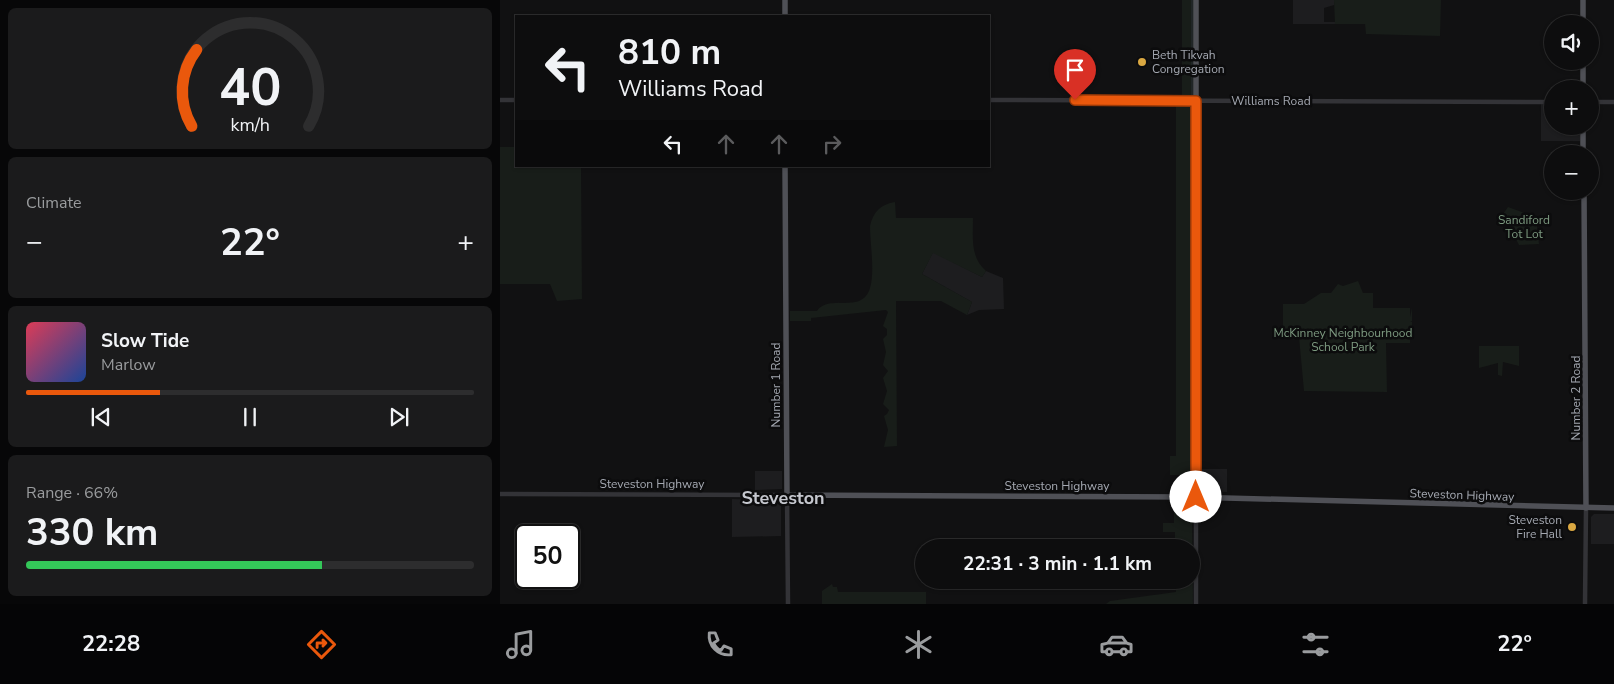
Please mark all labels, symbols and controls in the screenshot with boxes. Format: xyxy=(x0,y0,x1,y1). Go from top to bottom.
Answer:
map controls xyxy=(1544,15,1599,200)
button: sound xyxy=(1544,15,1599,70)
text: 810 m xyxy=(618,29,721,76)
icon: left xyxy=(535,35,600,100)
place label: Beth Tikvah Congregation xyxy=(1152,47,1225,77)
pin xyxy=(1054,49,1096,100)
text: 40 xyxy=(219,52,281,123)
icon: arrive xyxy=(1061,56,1089,84)
marker: Beth Tikvah Congregation xyxy=(1136,56,1148,68)
text: Williams Road xyxy=(618,74,763,104)
button: + xyxy=(1544,80,1599,135)
street label: Williams Road xyxy=(1231,93,1311,109)
text: km/h xyxy=(230,113,270,137)
icon: left xyxy=(659,130,687,158)
icon: ahead xyxy=(712,130,740,158)
icon: ahead xyxy=(765,130,793,158)
icon: right xyxy=(818,130,846,158)
button: − xyxy=(1544,145,1599,200)
text: Climate xyxy=(26,192,81,214)
park label: Sandiford Tot Lot xyxy=(1498,212,1550,242)
text: 22° xyxy=(220,217,280,268)
text: − xyxy=(26,223,43,261)
text: + xyxy=(457,223,474,261)
park label: McKinney Neighbourhood School Park xyxy=(1273,325,1413,355)
text: Slow Tide xyxy=(101,328,189,354)
street label: Number 1 Road xyxy=(768,343,784,427)
text: Marlow xyxy=(101,354,156,376)
street label: Number 2 Road xyxy=(1568,356,1584,440)
icon: previous xyxy=(87,403,115,431)
icon: pause xyxy=(236,403,264,431)
icon: next xyxy=(385,403,413,431)
position arrow xyxy=(1169,470,1221,522)
street label: Steveston Highway xyxy=(600,476,705,492)
street label: Steveston Highway xyxy=(1005,478,1110,494)
text: Range · 66% xyxy=(26,482,118,504)
street label: Steveston Highway xyxy=(1409,485,1515,505)
district label: Steveston xyxy=(741,486,825,510)
text: 330 km xyxy=(26,507,158,558)
place label: Steveston Fire Hall xyxy=(1508,512,1562,542)
marker: Steveston Fire Hall xyxy=(1566,521,1578,533)
speed limit sign: 50 xyxy=(515,524,580,589)
text: 22:31 · 3 min · 1.1 km xyxy=(963,551,1152,577)
icon: directions xyxy=(304,627,339,662)
icon: music xyxy=(503,627,538,662)
icon: phone xyxy=(702,627,737,662)
icon: climate xyxy=(901,627,936,662)
icon: car xyxy=(1099,627,1134,662)
icon: filters xyxy=(1298,627,1333,662)
text: 22:28 xyxy=(82,629,140,659)
text: 22° xyxy=(1497,629,1532,659)

